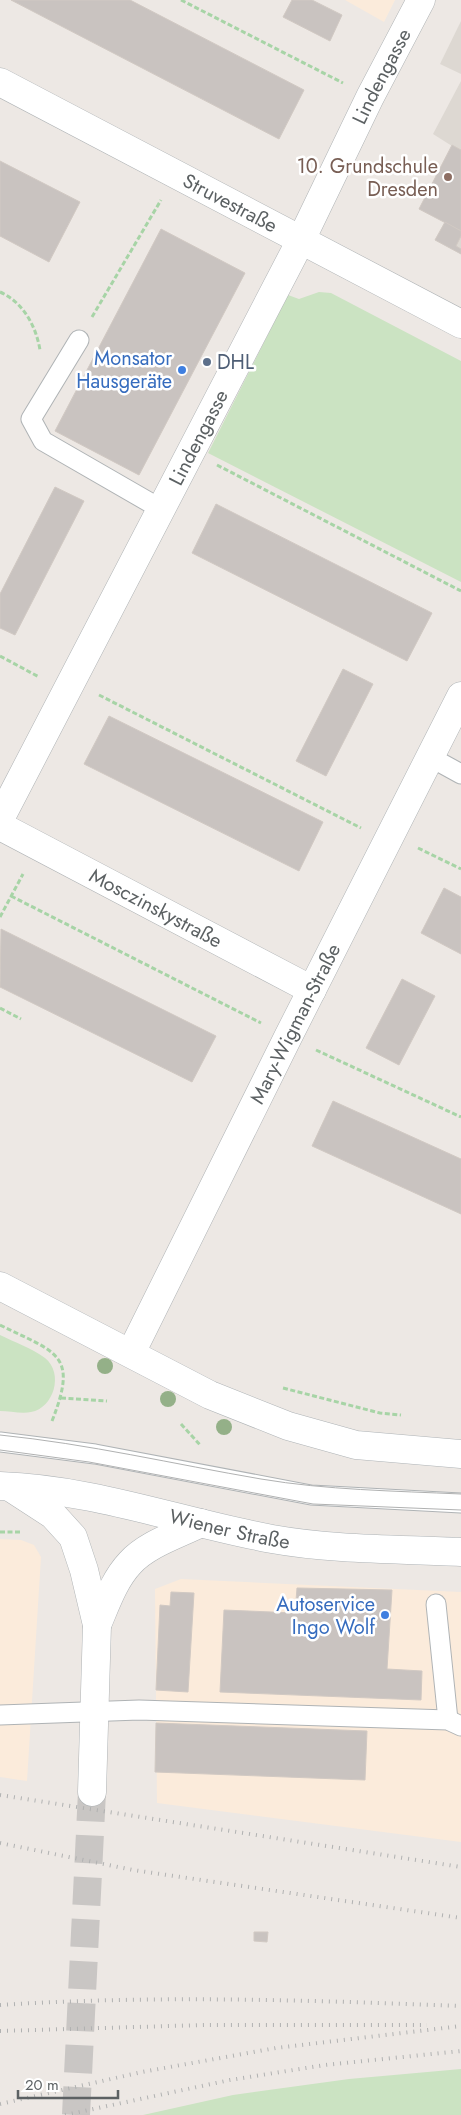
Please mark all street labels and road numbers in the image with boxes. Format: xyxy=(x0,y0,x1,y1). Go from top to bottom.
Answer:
street label: Lindengasse xyxy=(345,23,419,129)
street label: Struvestraße xyxy=(178,167,282,240)
street label: Lindengasse xyxy=(162,385,236,491)
street label: Mosczinskystraße xyxy=(84,861,227,955)
street label: Mary-Wigman-Straße xyxy=(243,938,348,1109)
street label: Wiener Straße xyxy=(166,1502,292,1557)

